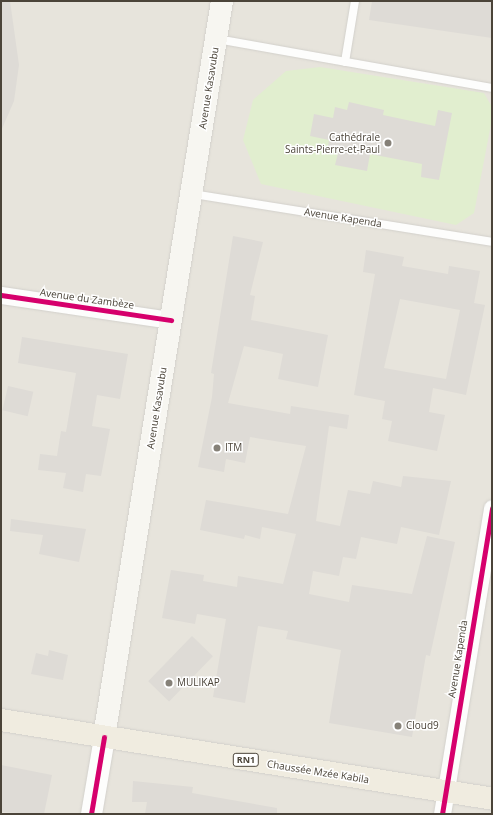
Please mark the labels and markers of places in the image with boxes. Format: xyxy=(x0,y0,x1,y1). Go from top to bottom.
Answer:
place label: Cathédrale Saints-Pierre-et-Paul xyxy=(285,131,380,154)
marker: Cathédrale Saints-Pierre-et-Paul xyxy=(383,138,393,148)
place label: ITM xyxy=(225,442,242,454)
marker: ITM xyxy=(212,443,222,453)
place label: MULIKAP xyxy=(177,677,220,689)
marker: MULIKAP xyxy=(164,678,174,688)
place label: Cloud9 xyxy=(406,720,439,732)
marker: Cloud9 xyxy=(393,721,403,731)

